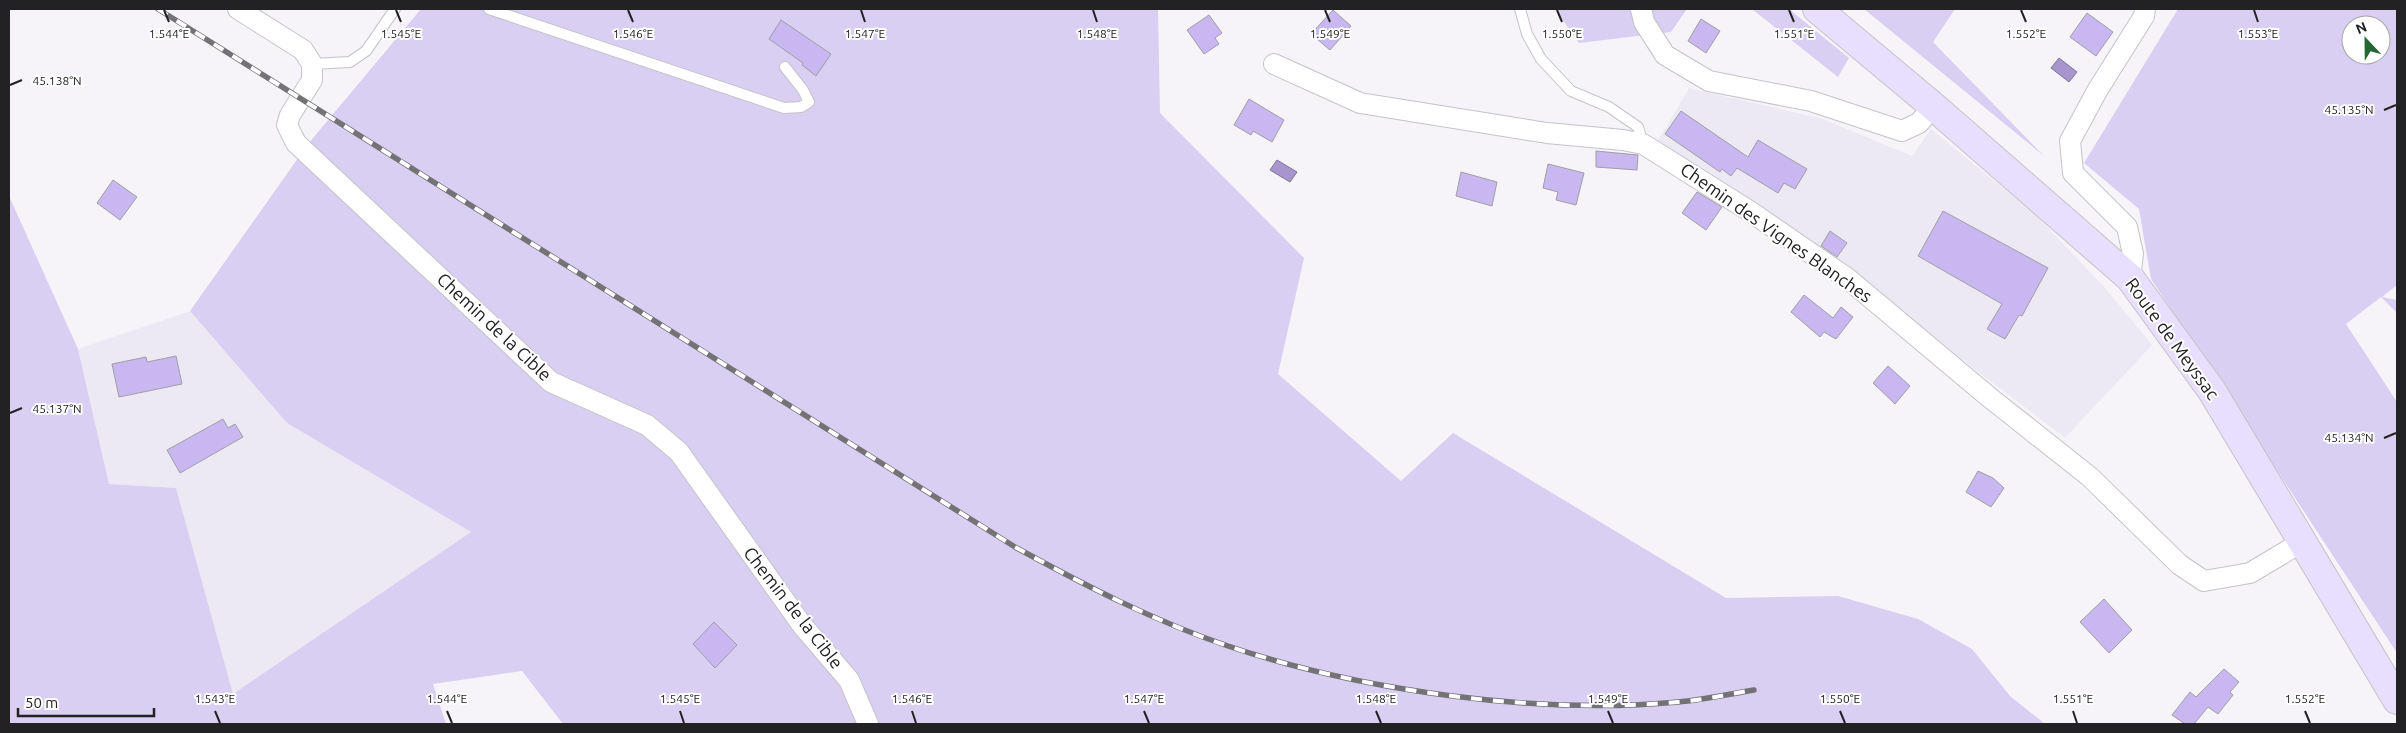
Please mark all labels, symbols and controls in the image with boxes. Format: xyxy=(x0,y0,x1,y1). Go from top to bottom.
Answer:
north arrow xyxy=(2341,15,2391,65)
text: N xyxy=(2353,19,2369,37)
text: 1.544°E xyxy=(149,27,190,40)
text: 1.545°E xyxy=(381,27,422,40)
text: 1.546°E xyxy=(613,27,654,40)
text: 1.547°E xyxy=(845,27,886,40)
text: 1.548°E xyxy=(1077,27,1118,40)
text: 1.549°E xyxy=(1310,27,1351,40)
text: 1.550°E xyxy=(1542,27,1583,40)
text: 1.551°E xyxy=(1774,27,1815,40)
text: 1.552°E xyxy=(2006,27,2047,40)
text: 1.553°E xyxy=(2238,27,2279,40)
text: 45.138°N xyxy=(32,74,82,87)
text: 45.135°N xyxy=(2324,103,2374,116)
street label: Chemin des Vignes Blanches xyxy=(1677,158,1876,306)
street label: Chemin de la Cible xyxy=(433,268,556,384)
street label: Route de Meyssac xyxy=(2122,274,2224,403)
text: 45.137°N xyxy=(32,402,82,415)
text: 45.134°N xyxy=(2324,431,2374,444)
street label: Chemin de la Cible xyxy=(740,543,847,672)
scale bar xyxy=(18,686,154,718)
text: 1.543°E xyxy=(195,692,236,705)
text: 1.544°E xyxy=(427,692,468,705)
text: 1.545°E xyxy=(660,692,701,705)
text: 1.546°E xyxy=(892,692,933,705)
text: 1.547°E xyxy=(1124,692,1165,705)
text: 1.548°E xyxy=(1356,692,1397,705)
text: 1.549°E xyxy=(1588,692,1629,705)
text: 1.550°E xyxy=(1820,692,1861,705)
text: 1.551°E xyxy=(2053,692,2094,705)
text: 1.552°E xyxy=(2285,692,2326,705)
text: 50 m xyxy=(25,694,58,711)

